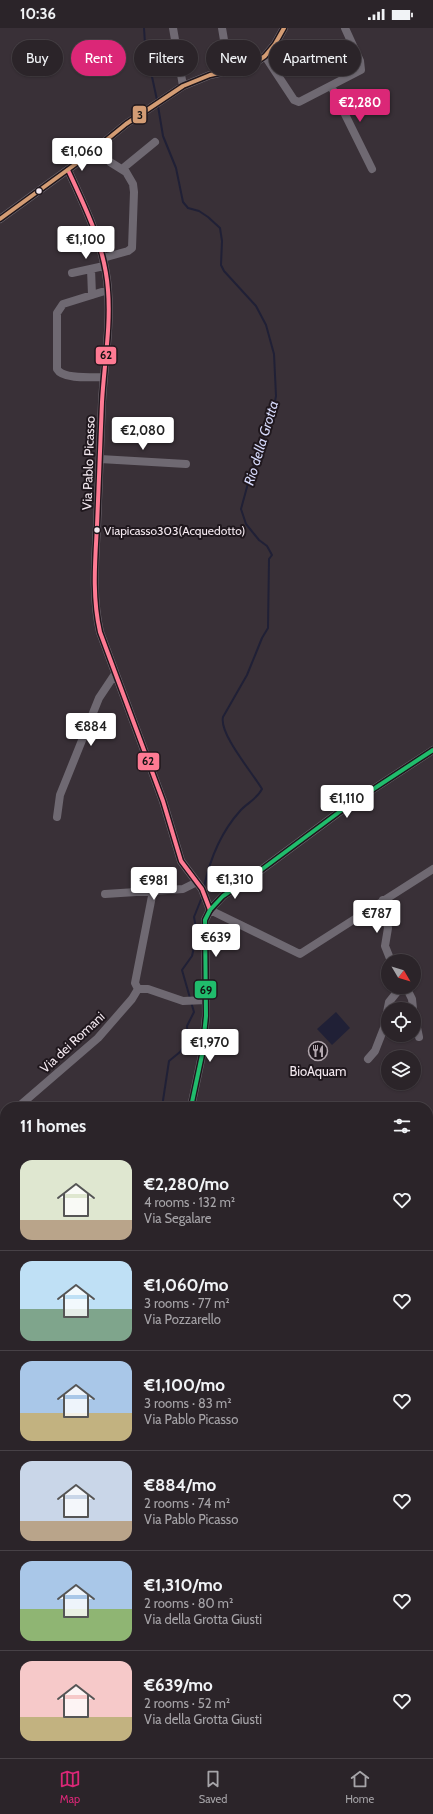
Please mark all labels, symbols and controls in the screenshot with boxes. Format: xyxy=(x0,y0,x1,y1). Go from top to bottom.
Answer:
text: 10:36 xyxy=(20,5,56,23)
chip: Buy xyxy=(12,40,63,76)
chip: Rent xyxy=(71,40,126,76)
chip: Filters xyxy=(134,40,198,76)
chip: New xyxy=(206,40,261,76)
chip: Apartment xyxy=(269,40,361,76)
pin: €2,280 xyxy=(327,89,393,123)
text: €2,280 xyxy=(339,94,381,110)
line badge: 3 xyxy=(132,105,147,124)
text: 3 xyxy=(137,108,143,122)
pin: €1,060 xyxy=(49,138,115,172)
text: €1,060 xyxy=(61,143,103,159)
unlabelled marker xyxy=(34,186,44,196)
pin: €1,100 xyxy=(53,226,119,260)
text: €1,100 xyxy=(66,231,106,247)
line badge: 62 xyxy=(95,346,117,365)
text: 62 xyxy=(100,348,112,362)
water label: Rio della Grotta xyxy=(240,399,282,487)
street label: Via Pablo Picasso xyxy=(78,416,98,510)
pin: €2,080 xyxy=(110,417,176,451)
text: €2,080 xyxy=(121,422,165,438)
place label: Viapicasso303(Acquedotto) xyxy=(104,523,245,538)
marker: Viapicasso303(Acquedotto) xyxy=(92,525,102,535)
pin: €884 xyxy=(67,713,115,747)
text: €884 xyxy=(75,718,107,734)
line badge: 62 xyxy=(137,752,160,771)
text: 62 xyxy=(142,754,154,768)
pin: €1,110 xyxy=(314,785,380,819)
text: €1,110 xyxy=(330,790,364,806)
pin: €1,310 xyxy=(202,866,268,900)
pin: €981 xyxy=(130,867,178,901)
text: €1,310 xyxy=(216,871,254,887)
text: €981 xyxy=(140,872,168,888)
pin: €787 xyxy=(353,900,401,934)
text: €787 xyxy=(362,905,392,921)
pin: €639 xyxy=(192,924,240,958)
text: €639 xyxy=(201,929,231,945)
north arrow xyxy=(381,954,421,994)
map controls xyxy=(381,954,421,1090)
line badge: 69 xyxy=(194,980,217,999)
text: 69 xyxy=(200,983,212,997)
button: locate xyxy=(381,1002,421,1042)
street label: Via dei Romani xyxy=(36,1008,108,1076)
pin: €1,970 xyxy=(177,1029,243,1063)
text: €1,970 xyxy=(191,1034,229,1050)
restaurant icon: BioAquam xyxy=(307,1040,329,1062)
button: layers xyxy=(381,1050,421,1090)
place label: BioAquam xyxy=(290,1063,346,1079)
icon: filters xyxy=(391,1115,413,1137)
text: 11 homes xyxy=(20,1116,86,1136)
text: €2,280/mo xyxy=(144,1174,229,1194)
icon: home xyxy=(52,1176,100,1224)
icon: heart xyxy=(391,1189,413,1211)
text: 4 rooms · 132 m² xyxy=(144,1194,235,1210)
text: Via Segalare xyxy=(144,1210,211,1226)
text: €1,060/mo xyxy=(144,1275,228,1295)
icon: home xyxy=(52,1277,100,1325)
icon: heart xyxy=(391,1290,413,1312)
text: 3 rooms · 77 m² xyxy=(144,1295,230,1311)
text: Via Pozzarello xyxy=(144,1311,221,1327)
text: €1,100/mo xyxy=(144,1375,225,1395)
icon: home xyxy=(52,1377,100,1425)
icon: heart xyxy=(391,1390,413,1412)
text: 3 rooms · 83 m² xyxy=(144,1395,231,1411)
text: Via Pablo Picasso xyxy=(144,1411,238,1427)
text: €884/mo xyxy=(144,1475,216,1495)
icon: home xyxy=(52,1477,100,1525)
icon: heart xyxy=(391,1490,413,1512)
text: 2 rooms · 74 m² xyxy=(144,1495,230,1511)
text: Via Pablo Picasso xyxy=(144,1511,238,1527)
text: €1,310/mo xyxy=(144,1575,222,1595)
icon: home xyxy=(52,1577,100,1625)
icon: heart xyxy=(391,1590,413,1612)
text: 2 rooms · 80 m² xyxy=(144,1595,233,1611)
text: Via della Grotta Giusti xyxy=(144,1611,262,1627)
text: €639/mo xyxy=(144,1675,213,1695)
icon: home xyxy=(52,1677,100,1725)
icon: heart xyxy=(391,1690,413,1712)
text: 2 rooms · 52 m² xyxy=(144,1695,230,1711)
text: Via della Grotta Giusti xyxy=(144,1711,262,1727)
tab: Map xyxy=(59,1768,81,1806)
tab: Saved xyxy=(199,1768,227,1806)
tab: Home xyxy=(345,1768,374,1806)

